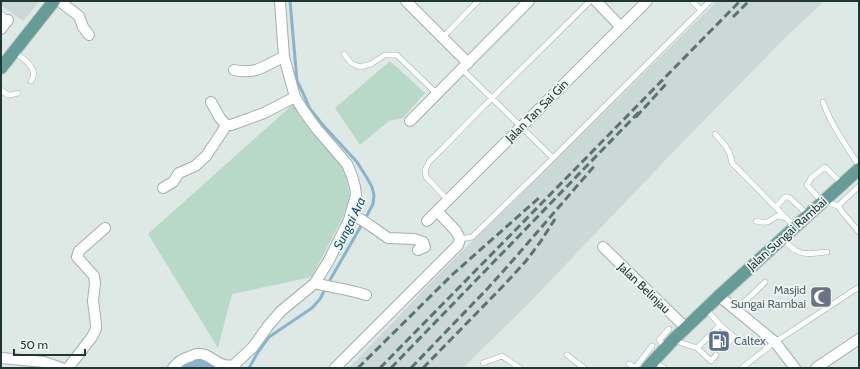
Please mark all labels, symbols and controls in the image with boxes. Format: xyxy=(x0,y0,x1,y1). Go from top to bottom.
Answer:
street label: Jalan Tan Sai Gin xyxy=(501,76,571,146)
water label: Sungai Ara xyxy=(329,194,369,252)
street label: Jalan Sungai Rambai xyxy=(743,194,830,274)
street label: Jalan Belinjau xyxy=(614,258,674,316)
place label: Masjid Sungai Rambai xyxy=(731,282,806,311)
mosque icon: Masjid Sungai Rambai xyxy=(808,284,834,310)
fuel station icon: Caltex xyxy=(706,328,732,354)
scale bar xyxy=(14,331,85,357)
place label: Caltex xyxy=(734,333,766,348)
text: 50 m xyxy=(20,337,48,352)

